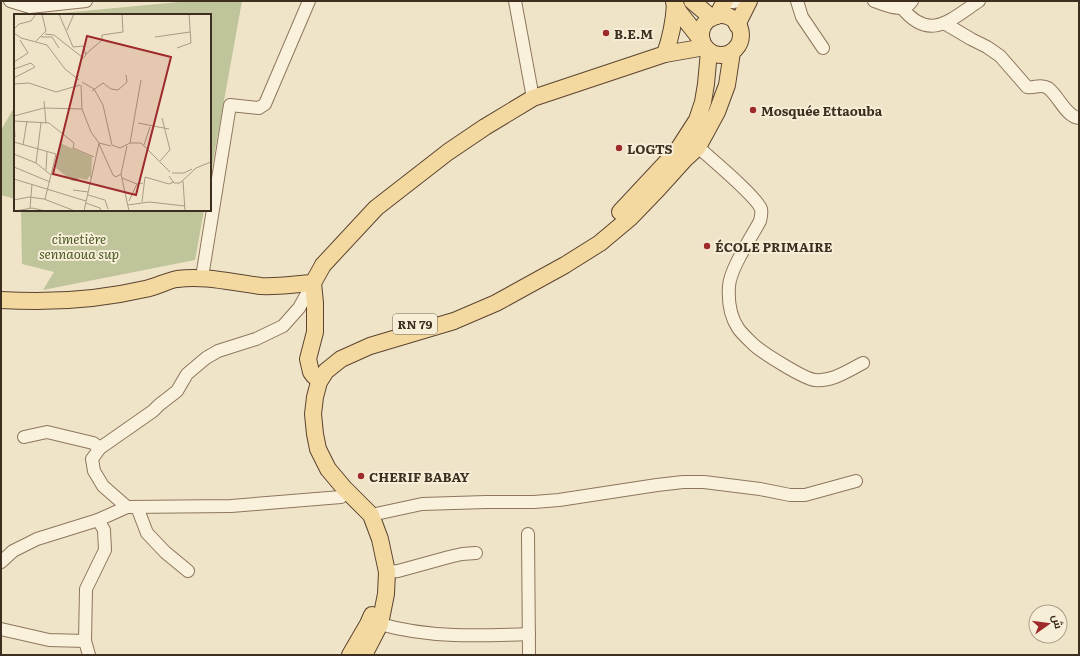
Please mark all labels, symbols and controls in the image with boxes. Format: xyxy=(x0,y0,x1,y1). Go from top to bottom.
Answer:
inset map xyxy=(14,14,211,211)
place label: B.E.M xyxy=(614,24,653,43)
marker: B.E.M xyxy=(601,28,611,38)
place label: Mosquée Ettaouba xyxy=(761,101,883,120)
marker: Mosquée Ettaouba xyxy=(748,105,758,115)
place label: LOGTS xyxy=(627,139,673,158)
marker: LOGTS xyxy=(614,143,624,153)
park label: cimetière sennaoua sup xyxy=(39,229,119,263)
place label: ÉCOLE PRIMAIRE xyxy=(715,237,833,256)
marker: ÉCOLE PRIMAIRE xyxy=(702,241,712,251)
road number: RN 79 xyxy=(393,314,437,334)
place label: CHERIF BABAY xyxy=(369,467,470,486)
marker: CHERIF BABAY xyxy=(356,471,366,481)
north arrow xyxy=(1028,604,1068,644)
text: ش xyxy=(1049,613,1068,630)

